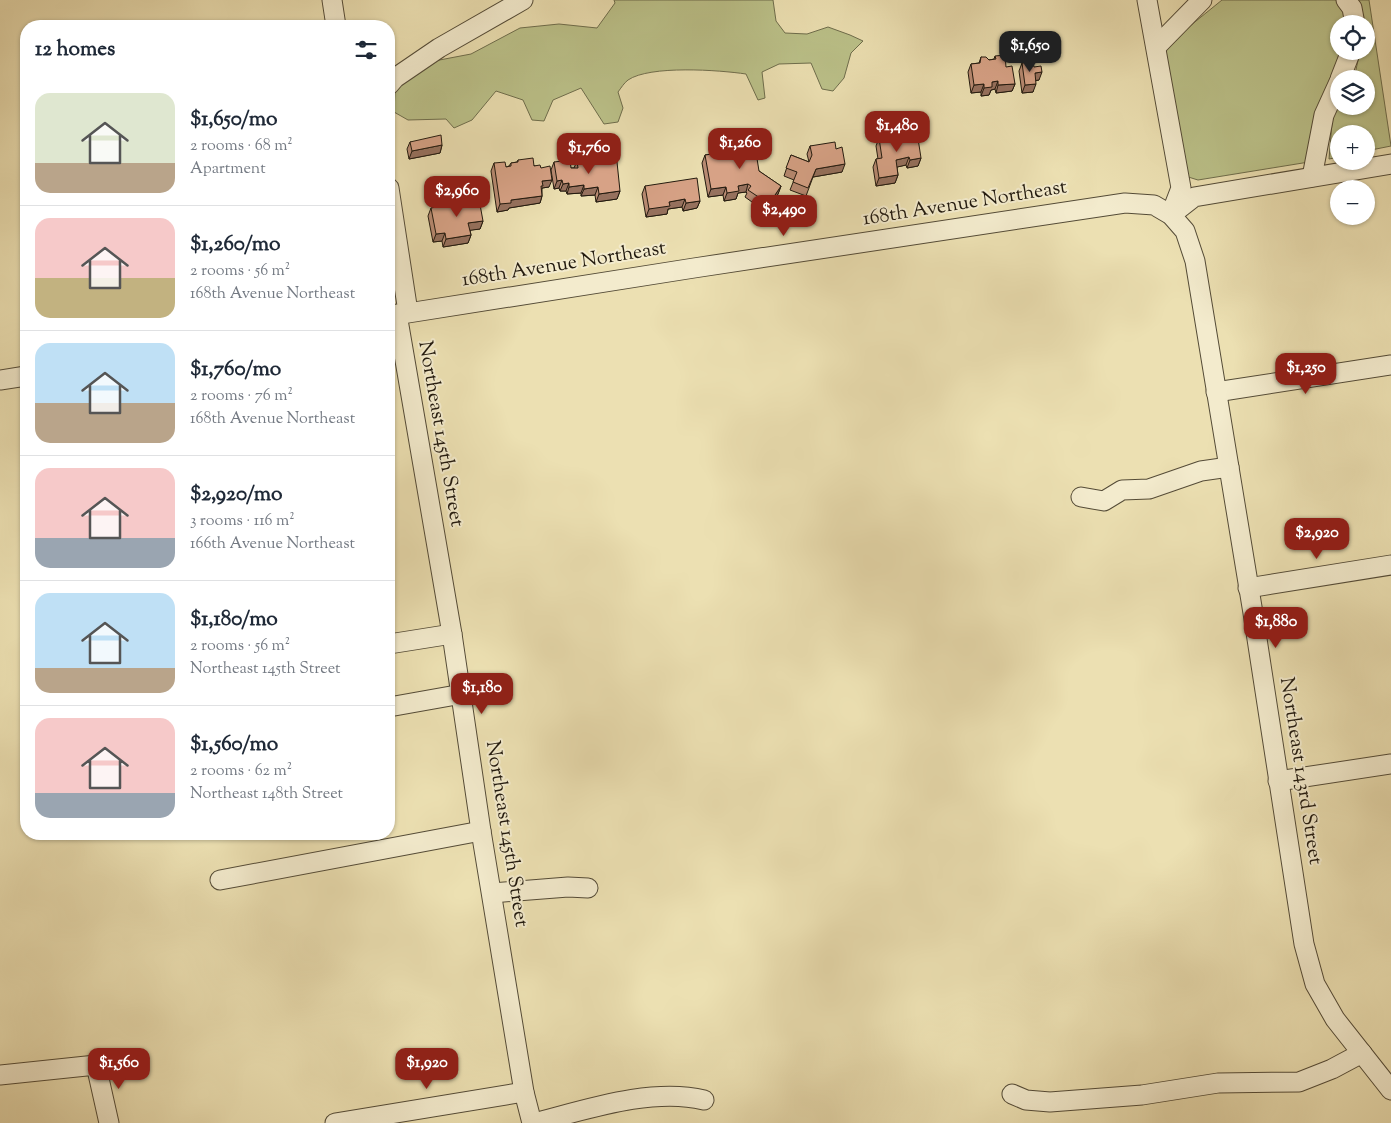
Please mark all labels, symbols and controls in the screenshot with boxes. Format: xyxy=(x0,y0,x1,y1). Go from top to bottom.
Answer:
map controls xyxy=(1330,15,1375,225)
button: locate xyxy=(1330,15,1375,60)
pin: $1,650 xyxy=(989,30,1071,73)
text: 12 homes xyxy=(35,35,115,65)
text: $1,650 xyxy=(1010,35,1050,58)
icon: filters xyxy=(352,36,380,64)
button: layers xyxy=(1330,70,1375,115)
text: $1,650/mo xyxy=(190,105,277,135)
pin: $1,480 xyxy=(856,110,938,153)
icon: home xyxy=(75,113,135,173)
text: $1,480 xyxy=(876,115,918,138)
button: + xyxy=(1330,125,1375,170)
pin: $1,260 xyxy=(699,128,781,170)
pin: $1,760 xyxy=(548,132,630,175)
text: $1,260 xyxy=(719,132,761,155)
text: 2 rooms · 68 m² xyxy=(190,135,293,158)
text: $1,760 xyxy=(568,137,610,160)
text: Apartment xyxy=(190,158,266,181)
street label: 168th Avenue Northeast xyxy=(861,174,1069,234)
pin: $2,960 xyxy=(416,176,498,218)
text: $2,960 xyxy=(435,180,479,203)
button: − xyxy=(1330,180,1375,225)
pin: $2,490 xyxy=(743,194,825,237)
text: $2,490 xyxy=(762,199,806,222)
text: $1,260/mo xyxy=(190,230,280,260)
street label: 168th Avenue Northeast xyxy=(460,235,668,295)
icon: home xyxy=(75,238,135,298)
text: 2 rooms · 56 m² xyxy=(190,260,290,283)
text: 168th Avenue Northeast xyxy=(190,283,355,306)
street label: Northeast 145th Street xyxy=(409,339,471,529)
pin: $1,250 xyxy=(1265,352,1347,395)
text: $1,760/mo xyxy=(190,355,281,385)
text: $1,250 xyxy=(1286,357,1326,380)
icon: home xyxy=(75,363,135,423)
text: 2 rooms · 76 m² xyxy=(190,385,293,408)
text: 168th Avenue Northeast xyxy=(190,408,355,431)
text: $2,920/mo xyxy=(190,480,283,510)
icon: home xyxy=(75,488,135,548)
text: 3 rooms · 116 m² xyxy=(190,510,295,533)
pin: $2,920 xyxy=(1276,518,1358,560)
text: $2,920 xyxy=(1295,522,1339,545)
text: 166th Avenue Northeast xyxy=(190,533,355,556)
text: $1,180/mo xyxy=(190,605,278,635)
pin: $1,880 xyxy=(1235,606,1317,649)
text: $1,880 xyxy=(1255,611,1297,634)
icon: home xyxy=(75,613,135,673)
text: 2 rooms · 56 m² xyxy=(190,635,290,658)
text: Northeast 145th Street xyxy=(190,658,341,681)
pin: $1,180 xyxy=(441,672,523,715)
street label: Northeast 143rd Street xyxy=(1271,675,1329,867)
text: $1,180 xyxy=(462,677,502,700)
text: $1,560/mo xyxy=(190,730,278,760)
icon: home xyxy=(75,738,135,798)
street label: Northeast 145th Street xyxy=(477,739,535,929)
text: 2 rooms · 62 m² xyxy=(190,760,292,783)
text: Northeast 148th Street xyxy=(190,783,343,806)
pin: $1,560 xyxy=(78,1048,160,1090)
pin: $1,920 xyxy=(386,1048,468,1090)
text: $1,560 xyxy=(99,1052,139,1075)
text: $1,920 xyxy=(406,1052,448,1075)

